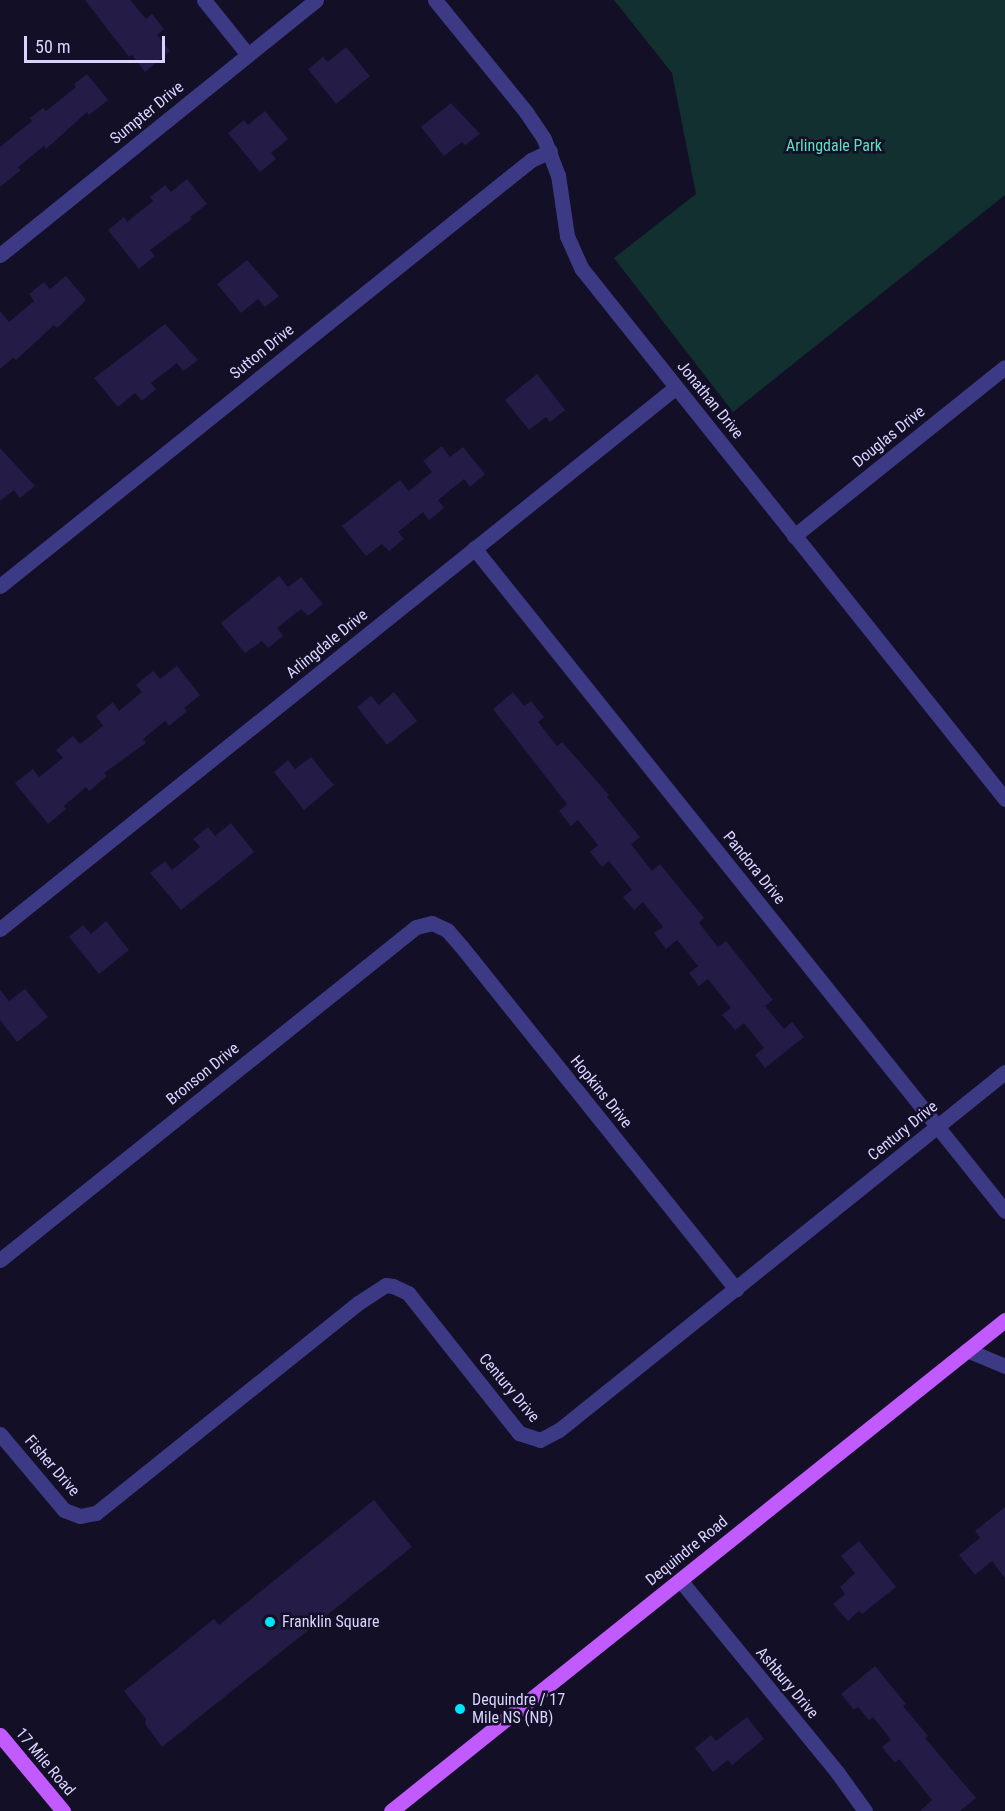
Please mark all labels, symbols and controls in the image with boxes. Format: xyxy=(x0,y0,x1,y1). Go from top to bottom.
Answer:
scale bar xyxy=(27,24,168,62)
text: 50 m xyxy=(35,36,70,57)
street label: Sumpter Drive xyxy=(107,78,187,148)
park label: Arlingdale Park xyxy=(786,136,882,156)
street label: Sutton Drive xyxy=(226,320,298,384)
street label: Jonathan Drive xyxy=(673,357,747,443)
street label: Douglas Drive xyxy=(849,402,929,472)
street label: Arlingdale Drive xyxy=(282,605,372,683)
street label: Pandora Drive xyxy=(719,828,789,908)
street label: Bronson Drive xyxy=(163,1039,243,1109)
street label: Hopkins Drive xyxy=(566,1052,636,1132)
street label: Century Drive xyxy=(864,1097,942,1165)
street label: Century Drive xyxy=(475,1350,543,1426)
street label: Fisher Drive xyxy=(20,1432,84,1500)
street label: Dequindre Road xyxy=(642,1512,732,1590)
place label: Franklin Square xyxy=(282,1612,379,1632)
marker: Franklin Square xyxy=(263,1615,277,1629)
street label: Ashbury Drive xyxy=(752,1643,822,1723)
place label: Dequindre / 17 Mile NS (NB) xyxy=(472,1690,565,1728)
marker: Dequindre / 17 Mile NS (NB) xyxy=(453,1702,467,1716)
street label: 17 Mile Road xyxy=(11,1724,79,1800)

